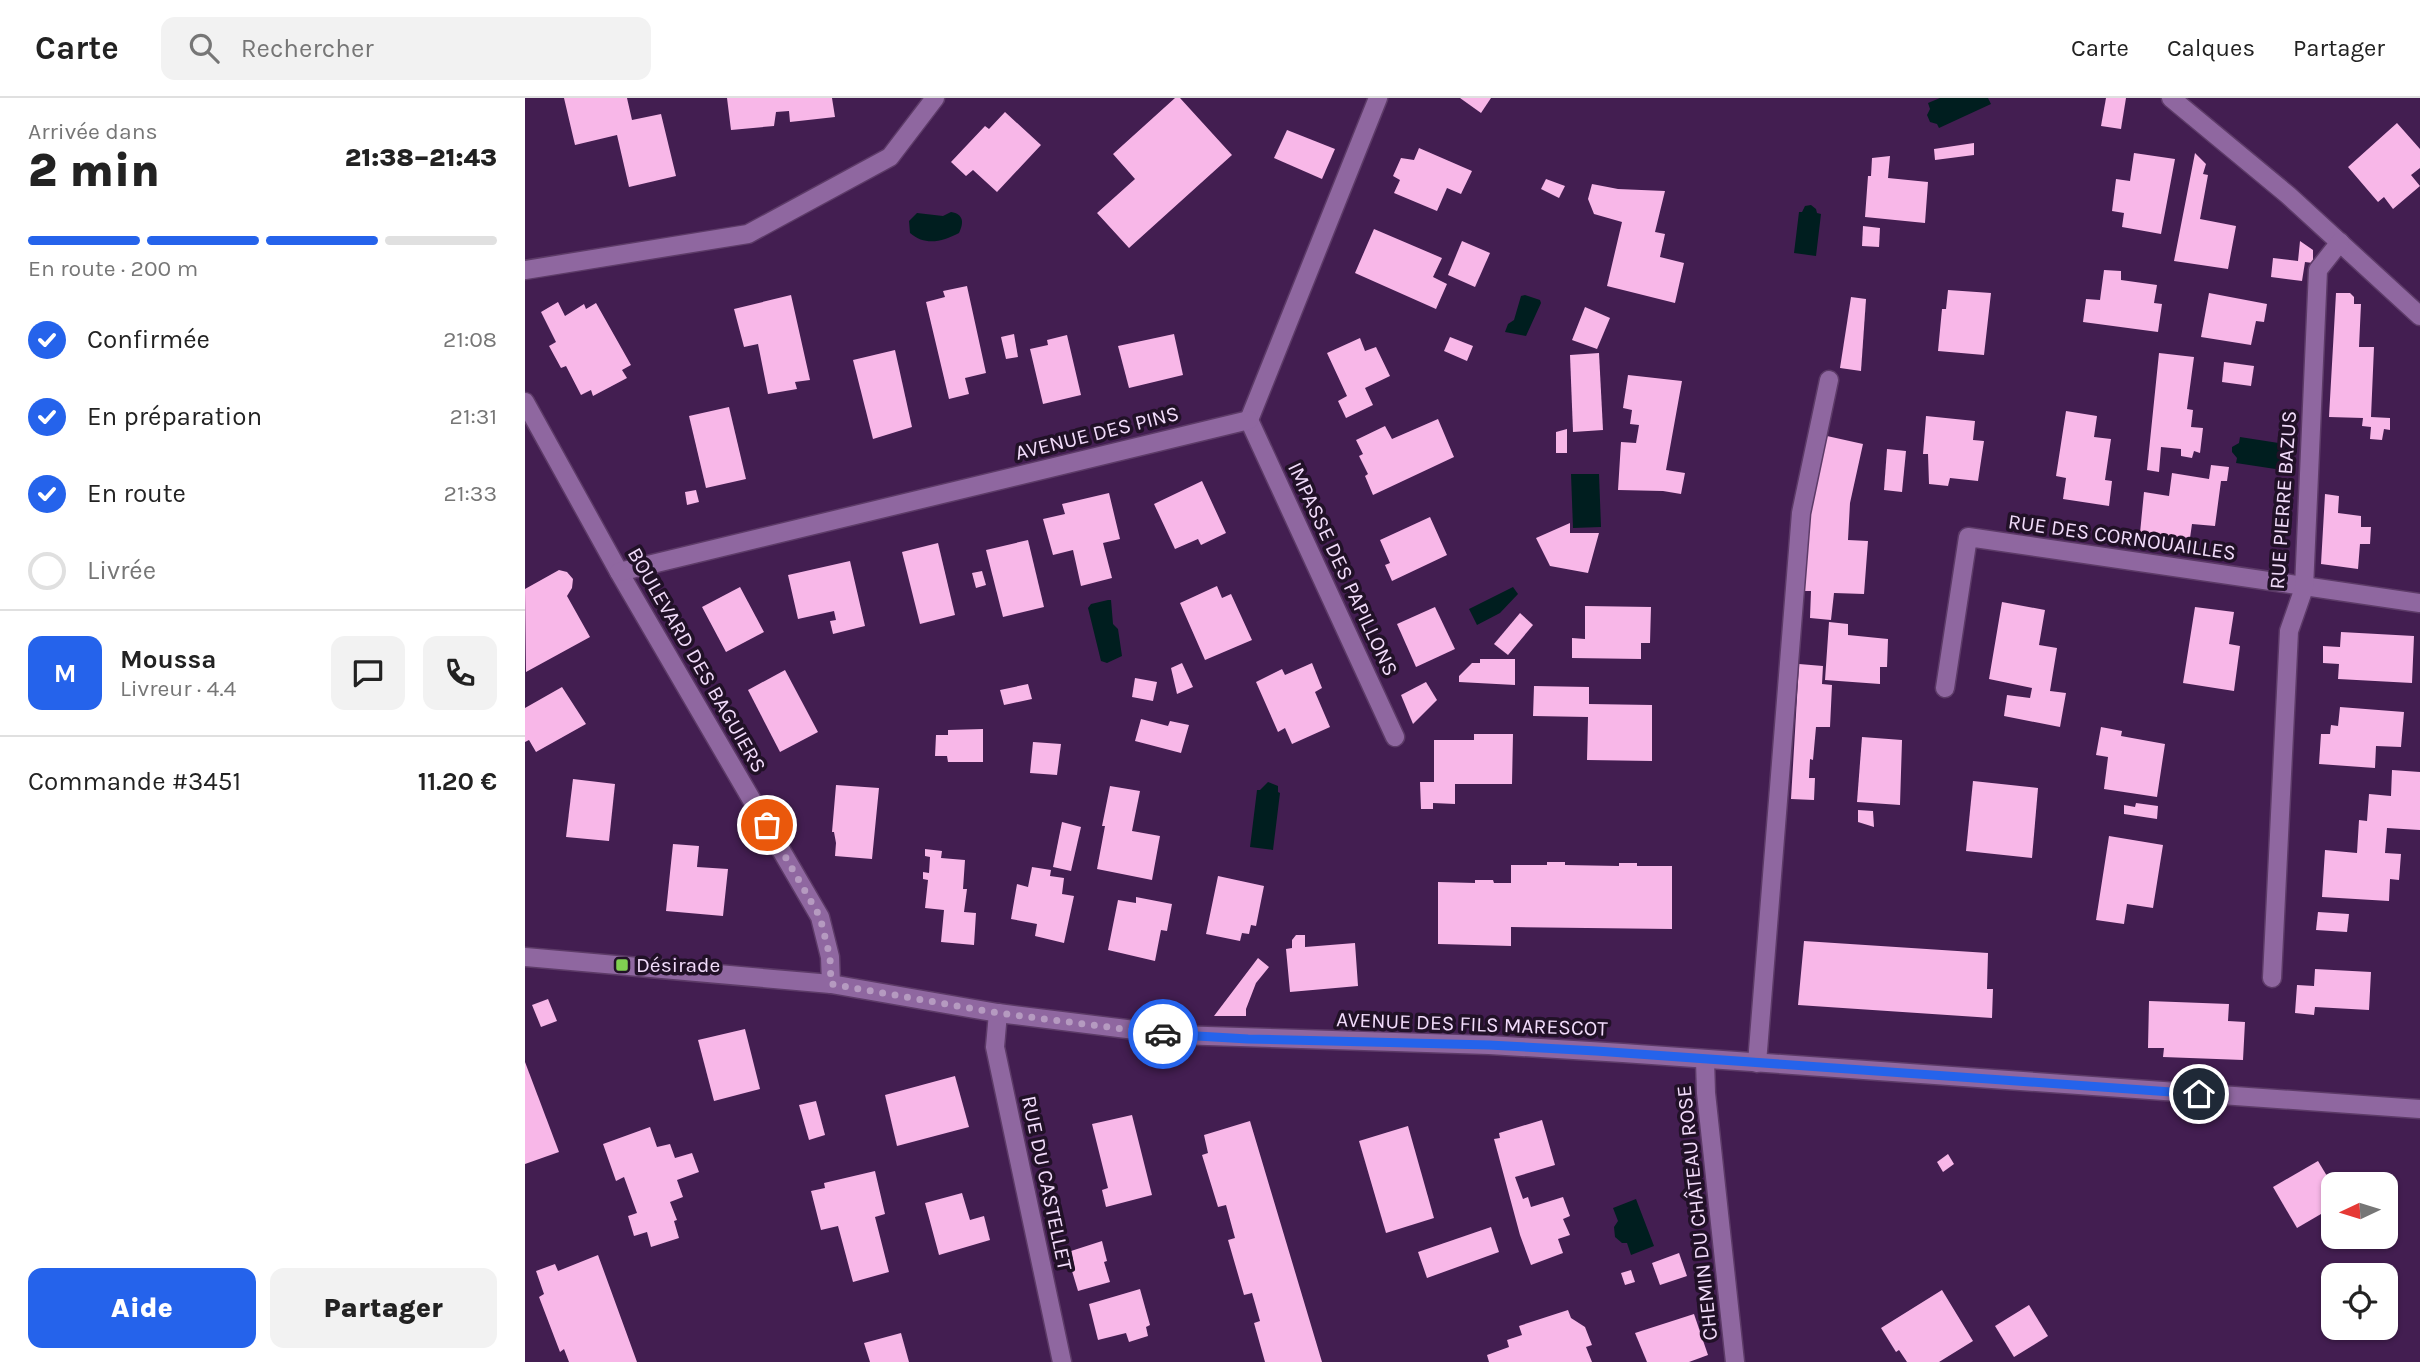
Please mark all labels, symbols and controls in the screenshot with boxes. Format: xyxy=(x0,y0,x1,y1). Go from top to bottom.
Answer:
search box xyxy=(161,17,651,80)
text: Carte xyxy=(35,29,119,67)
icon: search xyxy=(185,29,223,67)
text: Rechercher xyxy=(241,33,374,64)
text: Carte xyxy=(2071,34,2129,62)
text: Calques xyxy=(2167,34,2255,62)
text: Partager xyxy=(2293,34,2385,62)
text: Arrivée dans xyxy=(28,118,158,145)
text: 21:38–21:43 xyxy=(345,142,497,173)
text: 2 min xyxy=(28,144,160,198)
text: En route · 200 m xyxy=(28,255,198,282)
icon: check xyxy=(28,321,66,359)
text: Confirmée xyxy=(87,324,210,355)
text: 21:08 xyxy=(443,326,497,353)
icon: check xyxy=(28,398,66,436)
text: En préparation xyxy=(87,401,262,432)
street label: AVENUE DES PINS xyxy=(1013,401,1181,465)
text: 21:31 xyxy=(450,403,497,430)
street label: RUE PIERRE BAZUS xyxy=(2265,410,2301,590)
street label: IMPASSE DES PAPILLONS xyxy=(1283,458,1403,680)
icon: check xyxy=(28,475,66,513)
text: En route xyxy=(87,478,186,509)
text: 21:33 xyxy=(444,480,497,507)
street label: RUE DES CORNOUAILLES xyxy=(2007,509,2237,565)
street label: BOULEVARD DES BAGUIERS xyxy=(623,543,771,777)
text: Livrée xyxy=(87,555,156,586)
button: chat xyxy=(331,636,405,710)
button: phone xyxy=(423,636,497,710)
text: Moussa xyxy=(120,644,216,675)
text: M xyxy=(54,658,76,689)
text: Livreur · 4.4 xyxy=(120,675,236,702)
text: Commande #3451 xyxy=(28,766,241,797)
text: 11.20 € xyxy=(418,766,497,797)
pin xyxy=(737,795,797,855)
icon: bag xyxy=(748,806,786,844)
place label: Désirade xyxy=(636,953,720,977)
marker: Désirade xyxy=(614,957,630,973)
courier xyxy=(1128,999,1198,1069)
street label: AVENUE DES FILS MARESCOT xyxy=(1336,1007,1609,1041)
icon: car xyxy=(1144,1015,1182,1053)
pin xyxy=(2169,1064,2229,1124)
icon: home xyxy=(2180,1075,2218,1113)
street label: CHEMIN DU CHÂTEAU ROSE xyxy=(1672,1084,1722,1342)
street label: RUE DU CASTELLET xyxy=(1017,1094,1077,1273)
north arrow xyxy=(2321,1172,2397,1250)
map controls xyxy=(2321,1172,2398,1340)
button: locate xyxy=(2321,1263,2398,1340)
button: Aide xyxy=(28,1268,256,1348)
button: Partager xyxy=(270,1268,497,1348)

